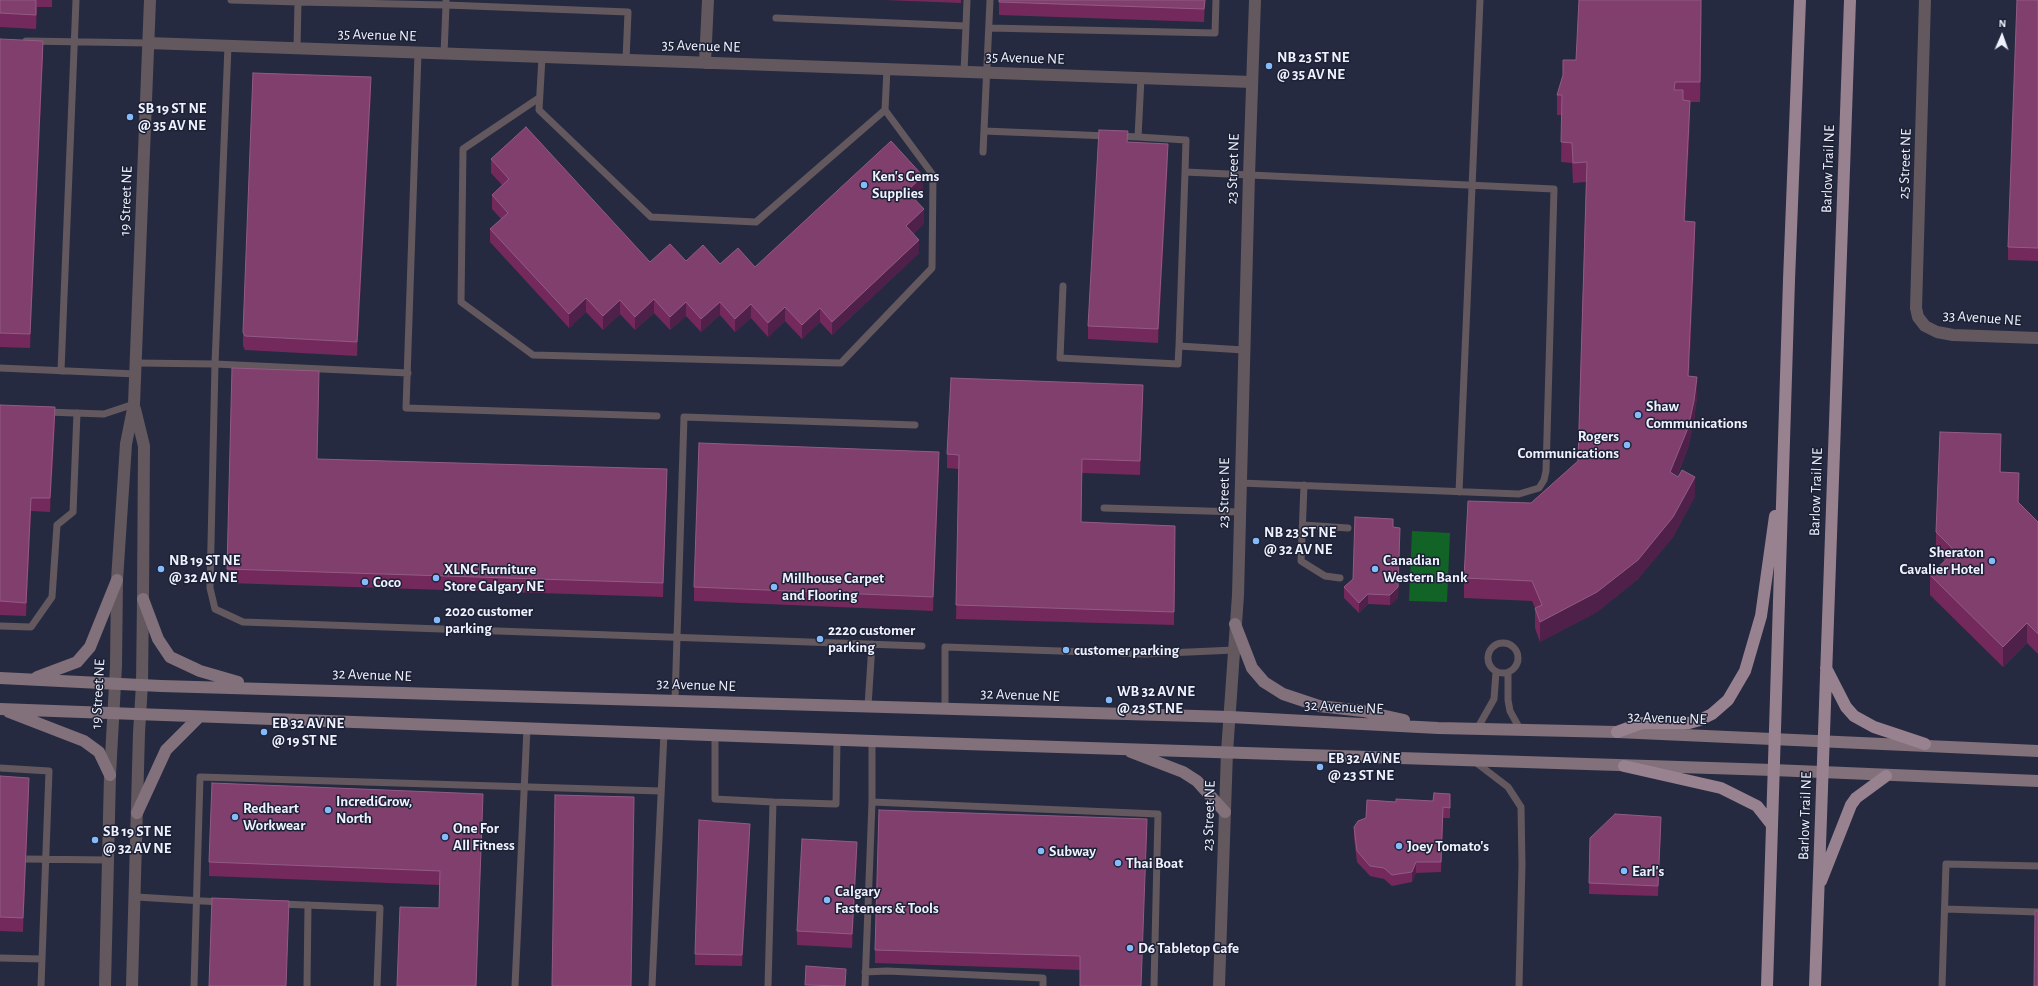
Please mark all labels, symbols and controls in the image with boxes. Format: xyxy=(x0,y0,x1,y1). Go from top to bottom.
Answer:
north arrow xyxy=(1982,16,2022,56)
text: N xyxy=(1998,18,2006,29)
street label: 35 Avenue NE xyxy=(337,25,417,45)
street label: 35 Avenue NE xyxy=(661,36,741,56)
street label: 35 Avenue NE xyxy=(985,48,1065,68)
place label: NB 23 ST NE @ 35 AV NE xyxy=(1277,48,1349,83)
marker: NB 23 ST NE @ 35 AV NE xyxy=(1264,61,1274,71)
place label: SB 19 ST NE @ 35 AV NE xyxy=(138,99,206,134)
marker: SB 19 ST NE @ 35 AV NE xyxy=(125,112,135,122)
street label: Barlow Trail NE xyxy=(1817,124,1839,214)
street label: 25 Street NE xyxy=(1895,128,1915,200)
street label: 23 Street NE xyxy=(1223,133,1243,205)
street label: 19 Street NE xyxy=(116,166,136,236)
place label: Ken's Gems Supplies xyxy=(872,167,939,202)
marker: Ken's Gems Supplies xyxy=(859,180,869,190)
street label: 33 Avenue NE xyxy=(1942,306,2022,330)
place label: Shaw Communications xyxy=(1646,397,1747,432)
marker: Shaw Communications xyxy=(1633,410,1643,420)
place label: Rogers Communications xyxy=(1518,427,1619,462)
marker: Rogers Communications xyxy=(1622,440,1632,450)
street label: Barlow Trail NE xyxy=(1805,447,1827,537)
street label: 23 Street NE xyxy=(1214,457,1234,529)
place label: NB 23 ST NE @ 32 AV NE xyxy=(1264,523,1336,558)
marker: NB 23 ST NE @ 32 AV NE xyxy=(1251,536,1261,546)
place label: Sheraton Cavalier Hotel xyxy=(1900,543,1984,578)
place label: NB 19 ST NE @ 32 AV NE xyxy=(169,551,240,586)
place label: Canadian Western Bank xyxy=(1383,551,1467,586)
marker: Sheraton Cavalier Hotel xyxy=(1987,556,1997,566)
place label: XLNC Furniture Store Calgary NE xyxy=(444,560,544,595)
marker: NB 19 ST NE @ 32 AV NE xyxy=(156,564,166,574)
marker: Canadian Western Bank xyxy=(1370,564,1380,574)
place label: Millhouse Carpet and Flooring xyxy=(782,569,884,604)
place label: Coco xyxy=(373,573,401,591)
marker: XLNC Furniture Store Calgary NE xyxy=(431,573,441,583)
marker: Coco xyxy=(360,577,370,587)
marker: Millhouse Carpet and Flooring xyxy=(769,582,779,592)
place label: 2020 customer parking xyxy=(445,602,533,637)
marker: 2020 customer parking xyxy=(432,615,442,625)
place label: 2220 customer parking xyxy=(828,621,915,656)
marker: 2220 customer parking xyxy=(815,634,825,644)
place label: customer parking xyxy=(1074,641,1179,659)
marker: customer parking xyxy=(1061,645,1071,655)
street label: 19 Street NE xyxy=(87,659,109,729)
street label: 32 Avenue NE xyxy=(332,665,412,685)
street label: 32 Avenue NE xyxy=(656,675,736,695)
place label: WB 32 AV NE @ 23 ST NE xyxy=(1117,682,1195,717)
street label: 32 Avenue NE xyxy=(980,685,1060,705)
marker: WB 32 AV NE @ 23 ST NE xyxy=(1104,695,1114,705)
street label: 32 Avenue NE xyxy=(1304,696,1384,718)
street label: 32 Avenue NE xyxy=(1627,708,1707,728)
place label: EB 32 AV NE @ 19 ST NE xyxy=(272,714,344,749)
marker: EB 32 AV NE @ 19 ST NE xyxy=(259,727,269,737)
place label: EB 32 AV NE @ 23 ST NE xyxy=(1328,749,1400,784)
marker: EB 32 AV NE @ 23 ST NE xyxy=(1315,762,1325,772)
street label: Barlow Trail NE xyxy=(1794,771,1816,861)
street label: 23 Street NE xyxy=(1199,780,1219,852)
place label: IncrediGrow, North xyxy=(336,792,412,827)
place label: Redheart Workwear xyxy=(243,799,305,834)
marker: IncrediGrow, North xyxy=(323,805,333,815)
marker: Redheart Workwear xyxy=(230,812,240,822)
place label: One For All Fitness xyxy=(453,819,515,854)
place label: SB 19 ST NE @ 32 AV NE xyxy=(103,822,171,857)
marker: One For All Fitness xyxy=(440,832,450,842)
marker: SB 19 ST NE @ 32 AV NE xyxy=(90,835,100,845)
place label: Joey Tomato's xyxy=(1407,837,1489,855)
marker: Joey Tomato's xyxy=(1394,841,1404,851)
place label: Subway xyxy=(1049,842,1096,860)
marker: Subway xyxy=(1036,846,1046,856)
place label: Thai Boat xyxy=(1126,854,1183,872)
marker: Thai Boat xyxy=(1113,858,1123,868)
place label: Earl's xyxy=(1632,862,1664,880)
marker: Earl's xyxy=(1619,866,1629,876)
place label: Calgary Fasteners & Tools xyxy=(835,882,939,917)
marker: Calgary Fasteners & Tools xyxy=(822,895,832,905)
place label: D6 Tabletop Cafe xyxy=(1138,939,1239,957)
marker: D6 Tabletop Cafe xyxy=(1125,943,1135,953)

